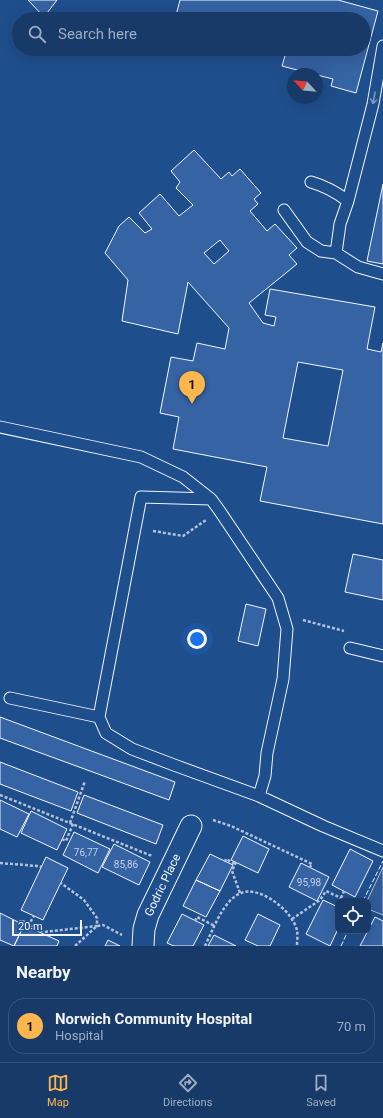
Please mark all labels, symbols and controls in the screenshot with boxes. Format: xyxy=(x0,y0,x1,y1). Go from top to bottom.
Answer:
search box xyxy=(12,12,371,56)
icon: search xyxy=(26,23,48,45)
text: Search here xyxy=(58,25,137,43)
north arrow xyxy=(287,68,323,104)
one-way arrow xyxy=(370,91,378,104)
pin: 1 xyxy=(179,371,205,404)
your location xyxy=(187,629,207,649)
house number: 76,77 xyxy=(74,847,99,858)
street label: Godric Place xyxy=(141,851,184,918)
house number: 85,86 xyxy=(114,859,139,870)
house number: 95,98 xyxy=(297,877,322,888)
map controls xyxy=(335,898,371,934)
button: locate xyxy=(335,898,371,934)
scale bar xyxy=(12,918,82,937)
text: 20 m xyxy=(18,920,43,933)
text: Nearby xyxy=(16,962,71,982)
text: Norwich Community Hospital xyxy=(55,1010,252,1028)
text: 1 xyxy=(26,1019,34,1034)
text: 70 m xyxy=(337,1019,366,1034)
text: Hospital xyxy=(55,1028,103,1043)
tab: Map xyxy=(47,1072,69,1109)
tab: Directions xyxy=(163,1072,212,1109)
tab: Saved xyxy=(306,1072,336,1109)

